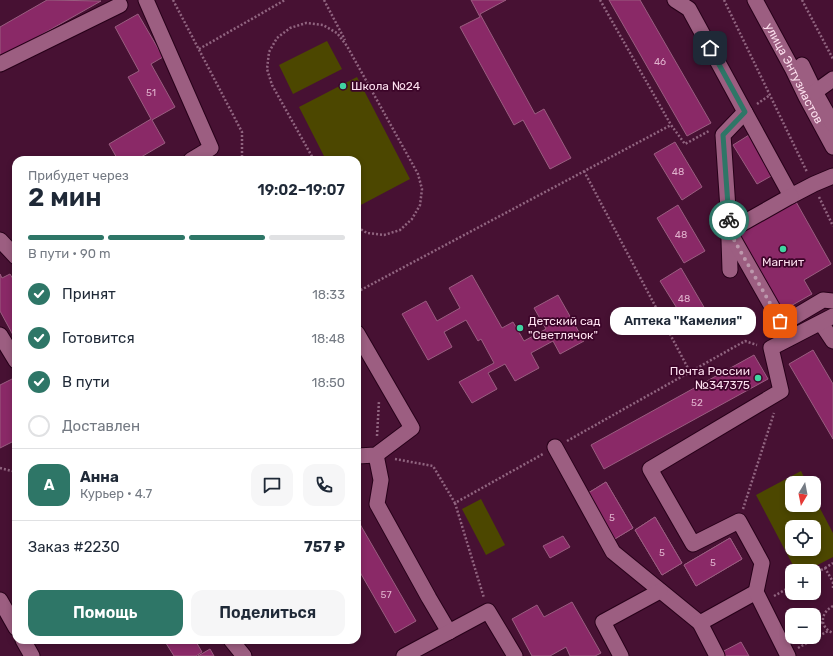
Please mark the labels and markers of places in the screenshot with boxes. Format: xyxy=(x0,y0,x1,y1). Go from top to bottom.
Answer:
pin xyxy=(693,31,727,65)
place label: Школа №24 xyxy=(351,79,421,93)
marker: Школа №24 xyxy=(338,81,348,91)
marker: Магнит xyxy=(778,244,788,254)
place label: Магнит xyxy=(762,255,804,269)
pin xyxy=(763,304,797,338)
callout: Аптека "Камелия" xyxy=(610,307,756,335)
place label: Детский сад "Светлячок" xyxy=(528,314,600,342)
marker: Детский сад "Светлячок" xyxy=(515,323,525,333)
place label: Почта России №347375 xyxy=(670,364,750,392)
marker: Почта России №347375 xyxy=(753,373,763,383)

